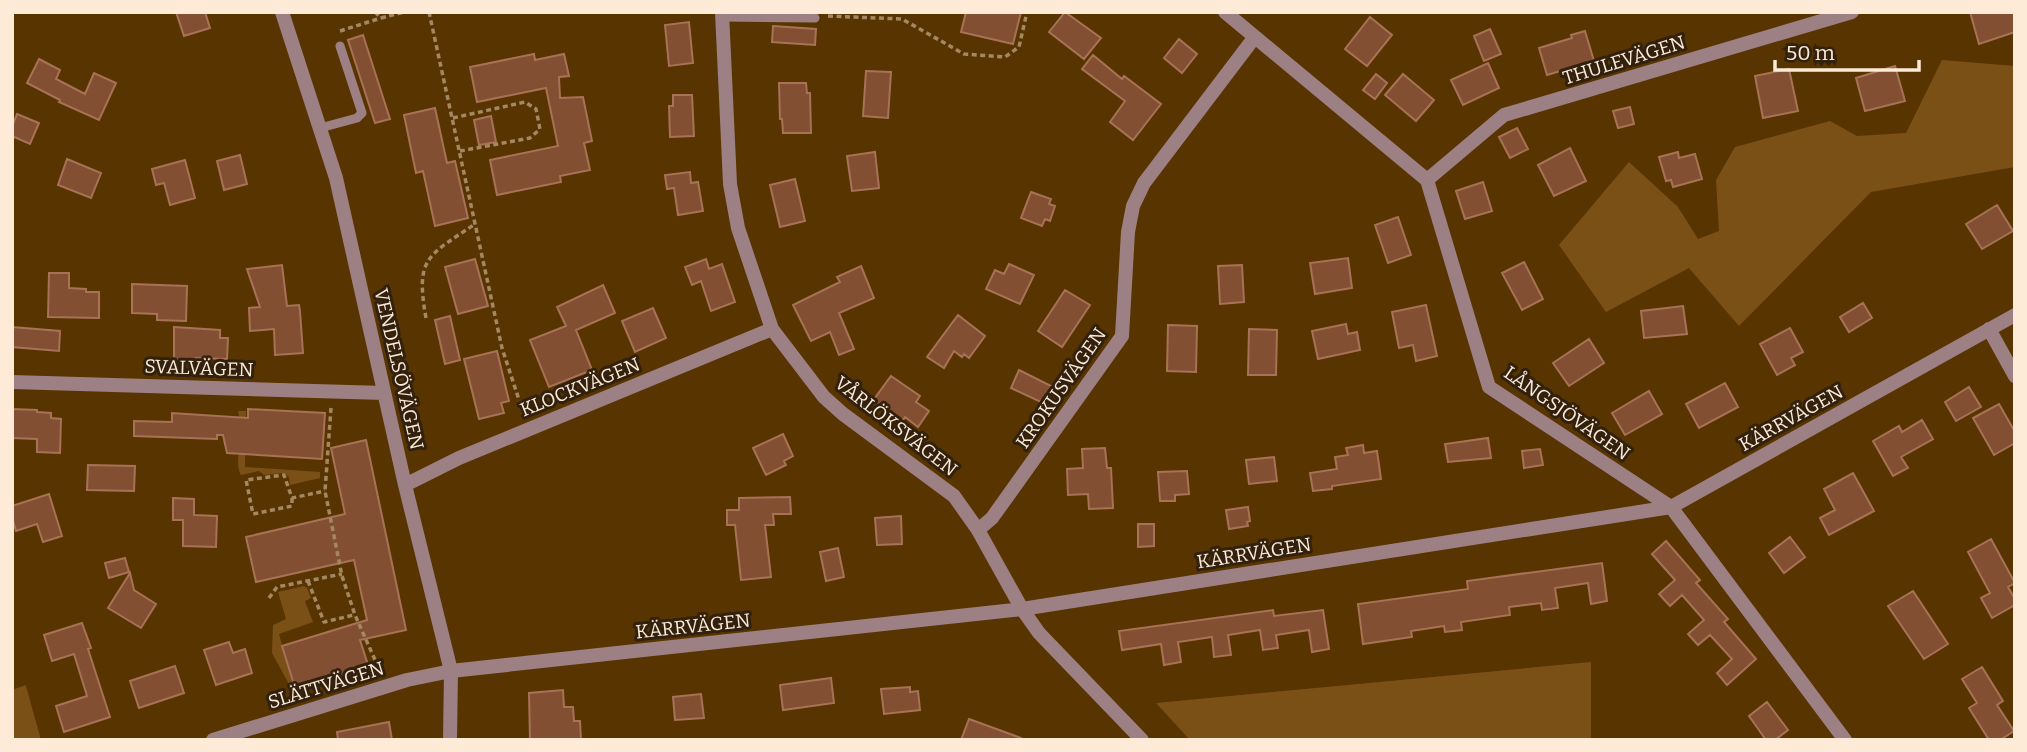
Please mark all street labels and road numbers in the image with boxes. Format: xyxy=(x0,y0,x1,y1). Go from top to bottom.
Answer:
street label: THULEVÄGEN xyxy=(1560,30,1688,90)
street label: VENDELSÖVÄGEN xyxy=(369,286,429,452)
street label: KROKUSVÄGEN xyxy=(1011,323,1111,453)
street label: KLOCKVÄGEN xyxy=(517,352,643,422)
street label: SVALVÄGEN xyxy=(144,355,254,381)
street label: LÅNGSJÖVÄGEN xyxy=(1500,361,1634,465)
street label: VÅRLÖKSVÄGEN xyxy=(830,371,962,481)
street label: KÄRRVÄGEN xyxy=(1735,380,1847,456)
street label: KÄRRVÄGEN xyxy=(1195,533,1313,573)
street label: KÄRRVÄGEN xyxy=(634,609,752,643)
street label: SLÄTTVÄGEN xyxy=(265,656,387,714)

